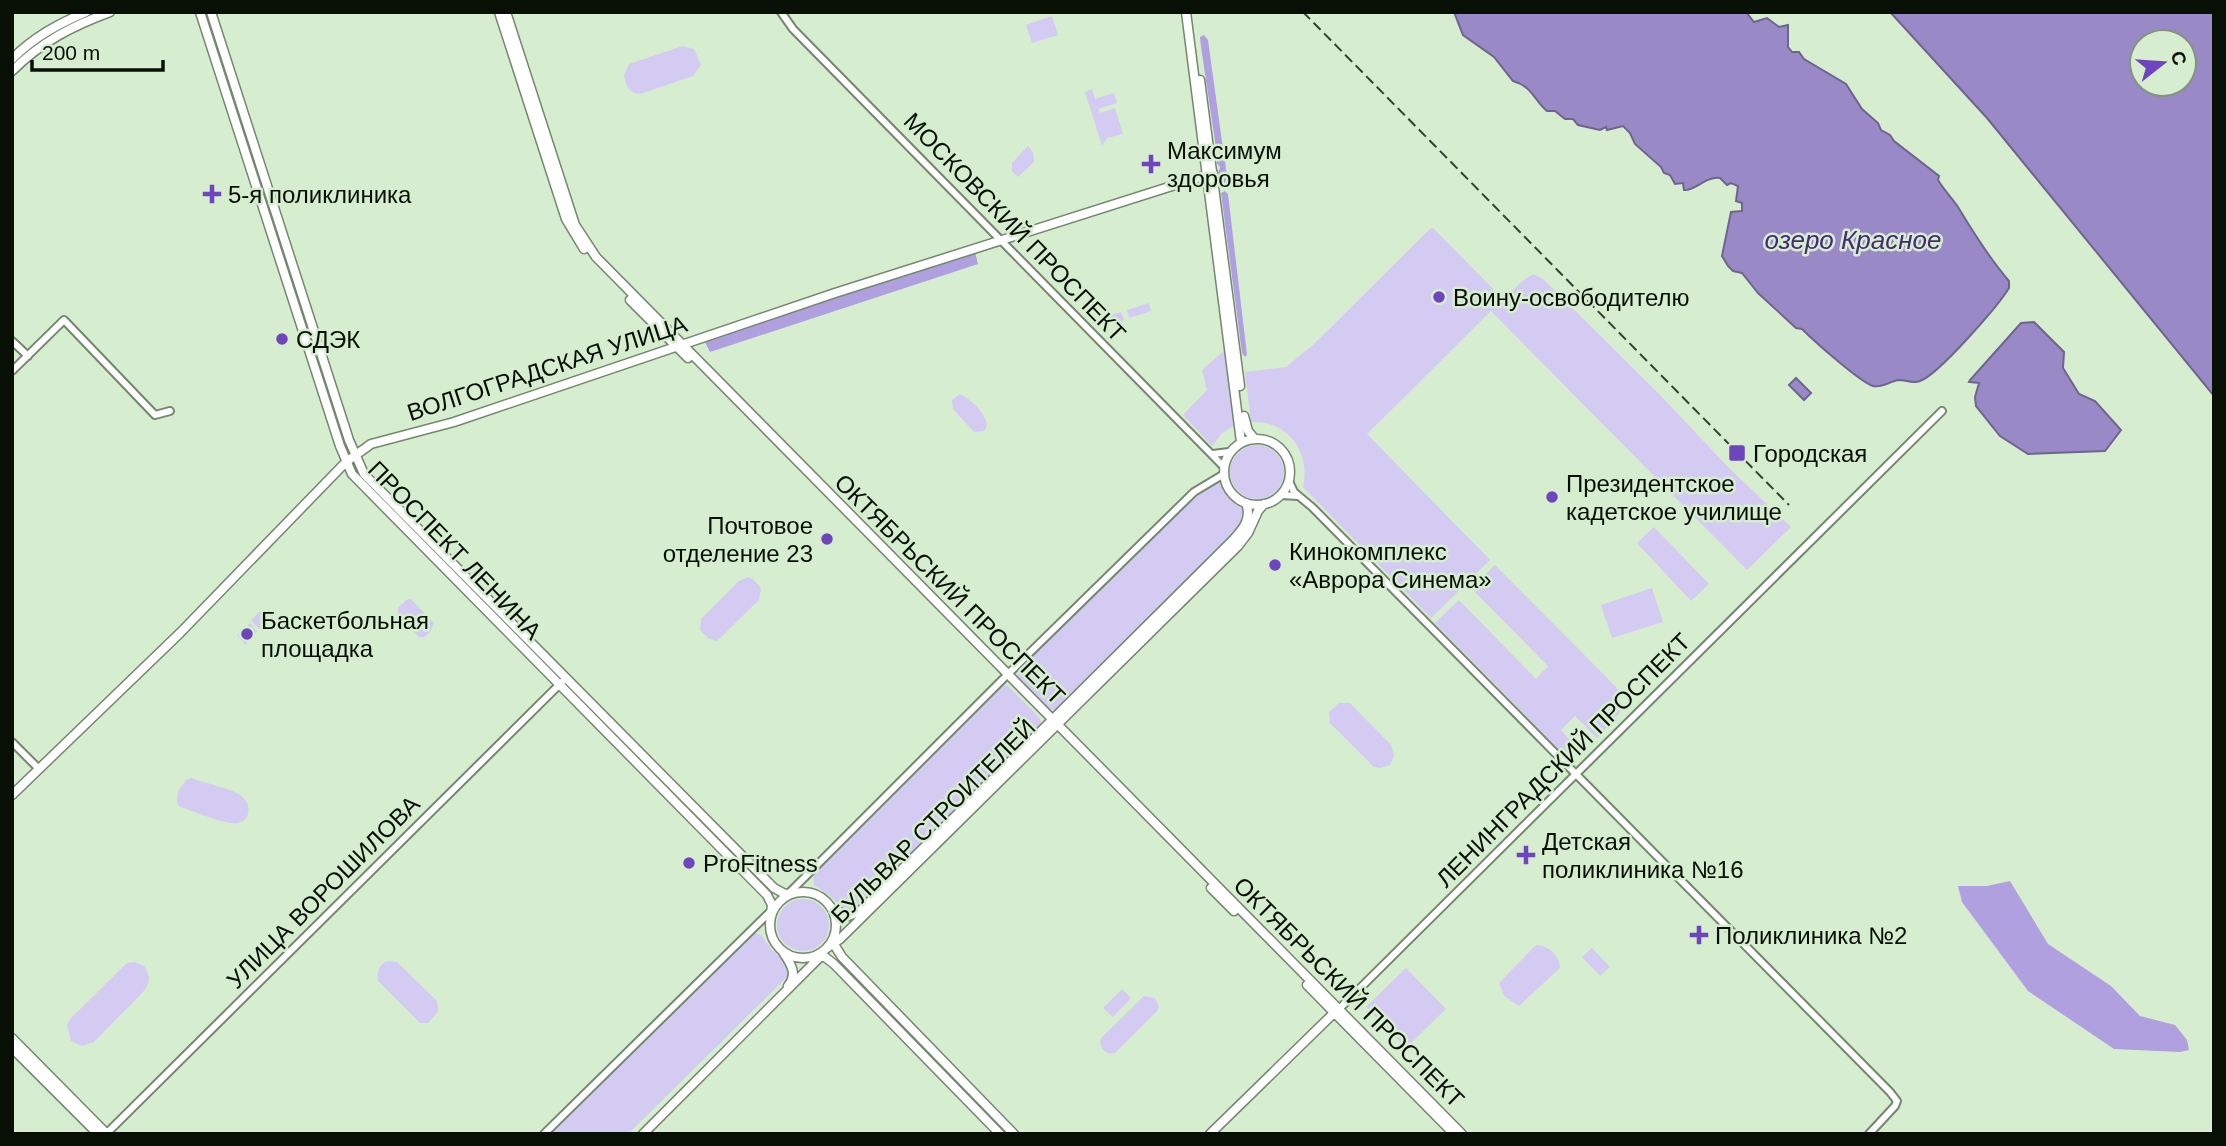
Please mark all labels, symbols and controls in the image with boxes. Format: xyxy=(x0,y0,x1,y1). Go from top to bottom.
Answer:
scale bar xyxy=(32,28,163,72)
north arrow xyxy=(2128,28,2198,98)
text: 200 m xyxy=(42,41,100,64)
text: С xyxy=(2167,49,2191,68)
street label: МОСКОВСКИЙ ПРОСПЕКТ xyxy=(899,107,1131,347)
place label: Максимум здоровья xyxy=(1167,137,1282,192)
marker: Максимум здоровья xyxy=(1141,154,1161,174)
place label: 5-я поликлиника xyxy=(228,181,412,208)
marker: 5-я поликлиника xyxy=(202,184,222,204)
water label: озеро Красное xyxy=(1764,225,1942,255)
place label: Воину-освободителю xyxy=(1453,284,1689,311)
marker: Воину-освободителю xyxy=(1431,289,1447,305)
street label: ВОЛГОГРАДСКАЯ УЛИЦА xyxy=(404,310,690,426)
place label: СДЭК xyxy=(296,326,360,353)
marker: СДЭК xyxy=(274,331,290,347)
place label: Городская xyxy=(1753,440,1867,467)
marker: Городская xyxy=(1727,443,1747,463)
street label: ПРОСПЕКТ ЛЕНИНА xyxy=(363,455,547,645)
street label: ОКТЯБРЬСКИЙ ПРОСПЕКТ xyxy=(829,468,1071,710)
place label: Президентское кадетское училище xyxy=(1566,470,1782,525)
marker: Президентское кадетское училище xyxy=(1544,489,1560,505)
place label: Почтовое отделение 23 xyxy=(663,512,813,567)
marker: Почтовое отделение 23 xyxy=(819,531,835,547)
place label: Кинокомплекс «Аврора Синема» xyxy=(1289,538,1492,593)
marker: Кинокомплекс «Аврора Синема» xyxy=(1267,557,1283,573)
place label: Баскетбольная площадка xyxy=(261,607,429,662)
marker: Баскетбольная площадка xyxy=(239,626,255,642)
street label: ЛЕНИНГРАДСКИЙ ПРОСПЕКТ xyxy=(1431,627,1696,892)
street label: БУЛЬВАР СТРОИТЕЛЕЙ xyxy=(825,713,1041,929)
street label: УЛИЦА ВОРОШИЛОВА xyxy=(221,790,425,994)
place label: Детская поликлиника №16 xyxy=(1542,828,1744,883)
marker: Детская поликлиника №16 xyxy=(1516,845,1536,865)
place label: ProFitness xyxy=(703,850,818,877)
marker: ProFitness xyxy=(681,855,697,871)
street label: ОКТЯБРЬСКИЙ ПРОСПЕКТ xyxy=(1228,871,1470,1113)
place label: Поликлиника №2 xyxy=(1715,922,1907,949)
marker: Поликлиника №2 xyxy=(1689,925,1709,945)

